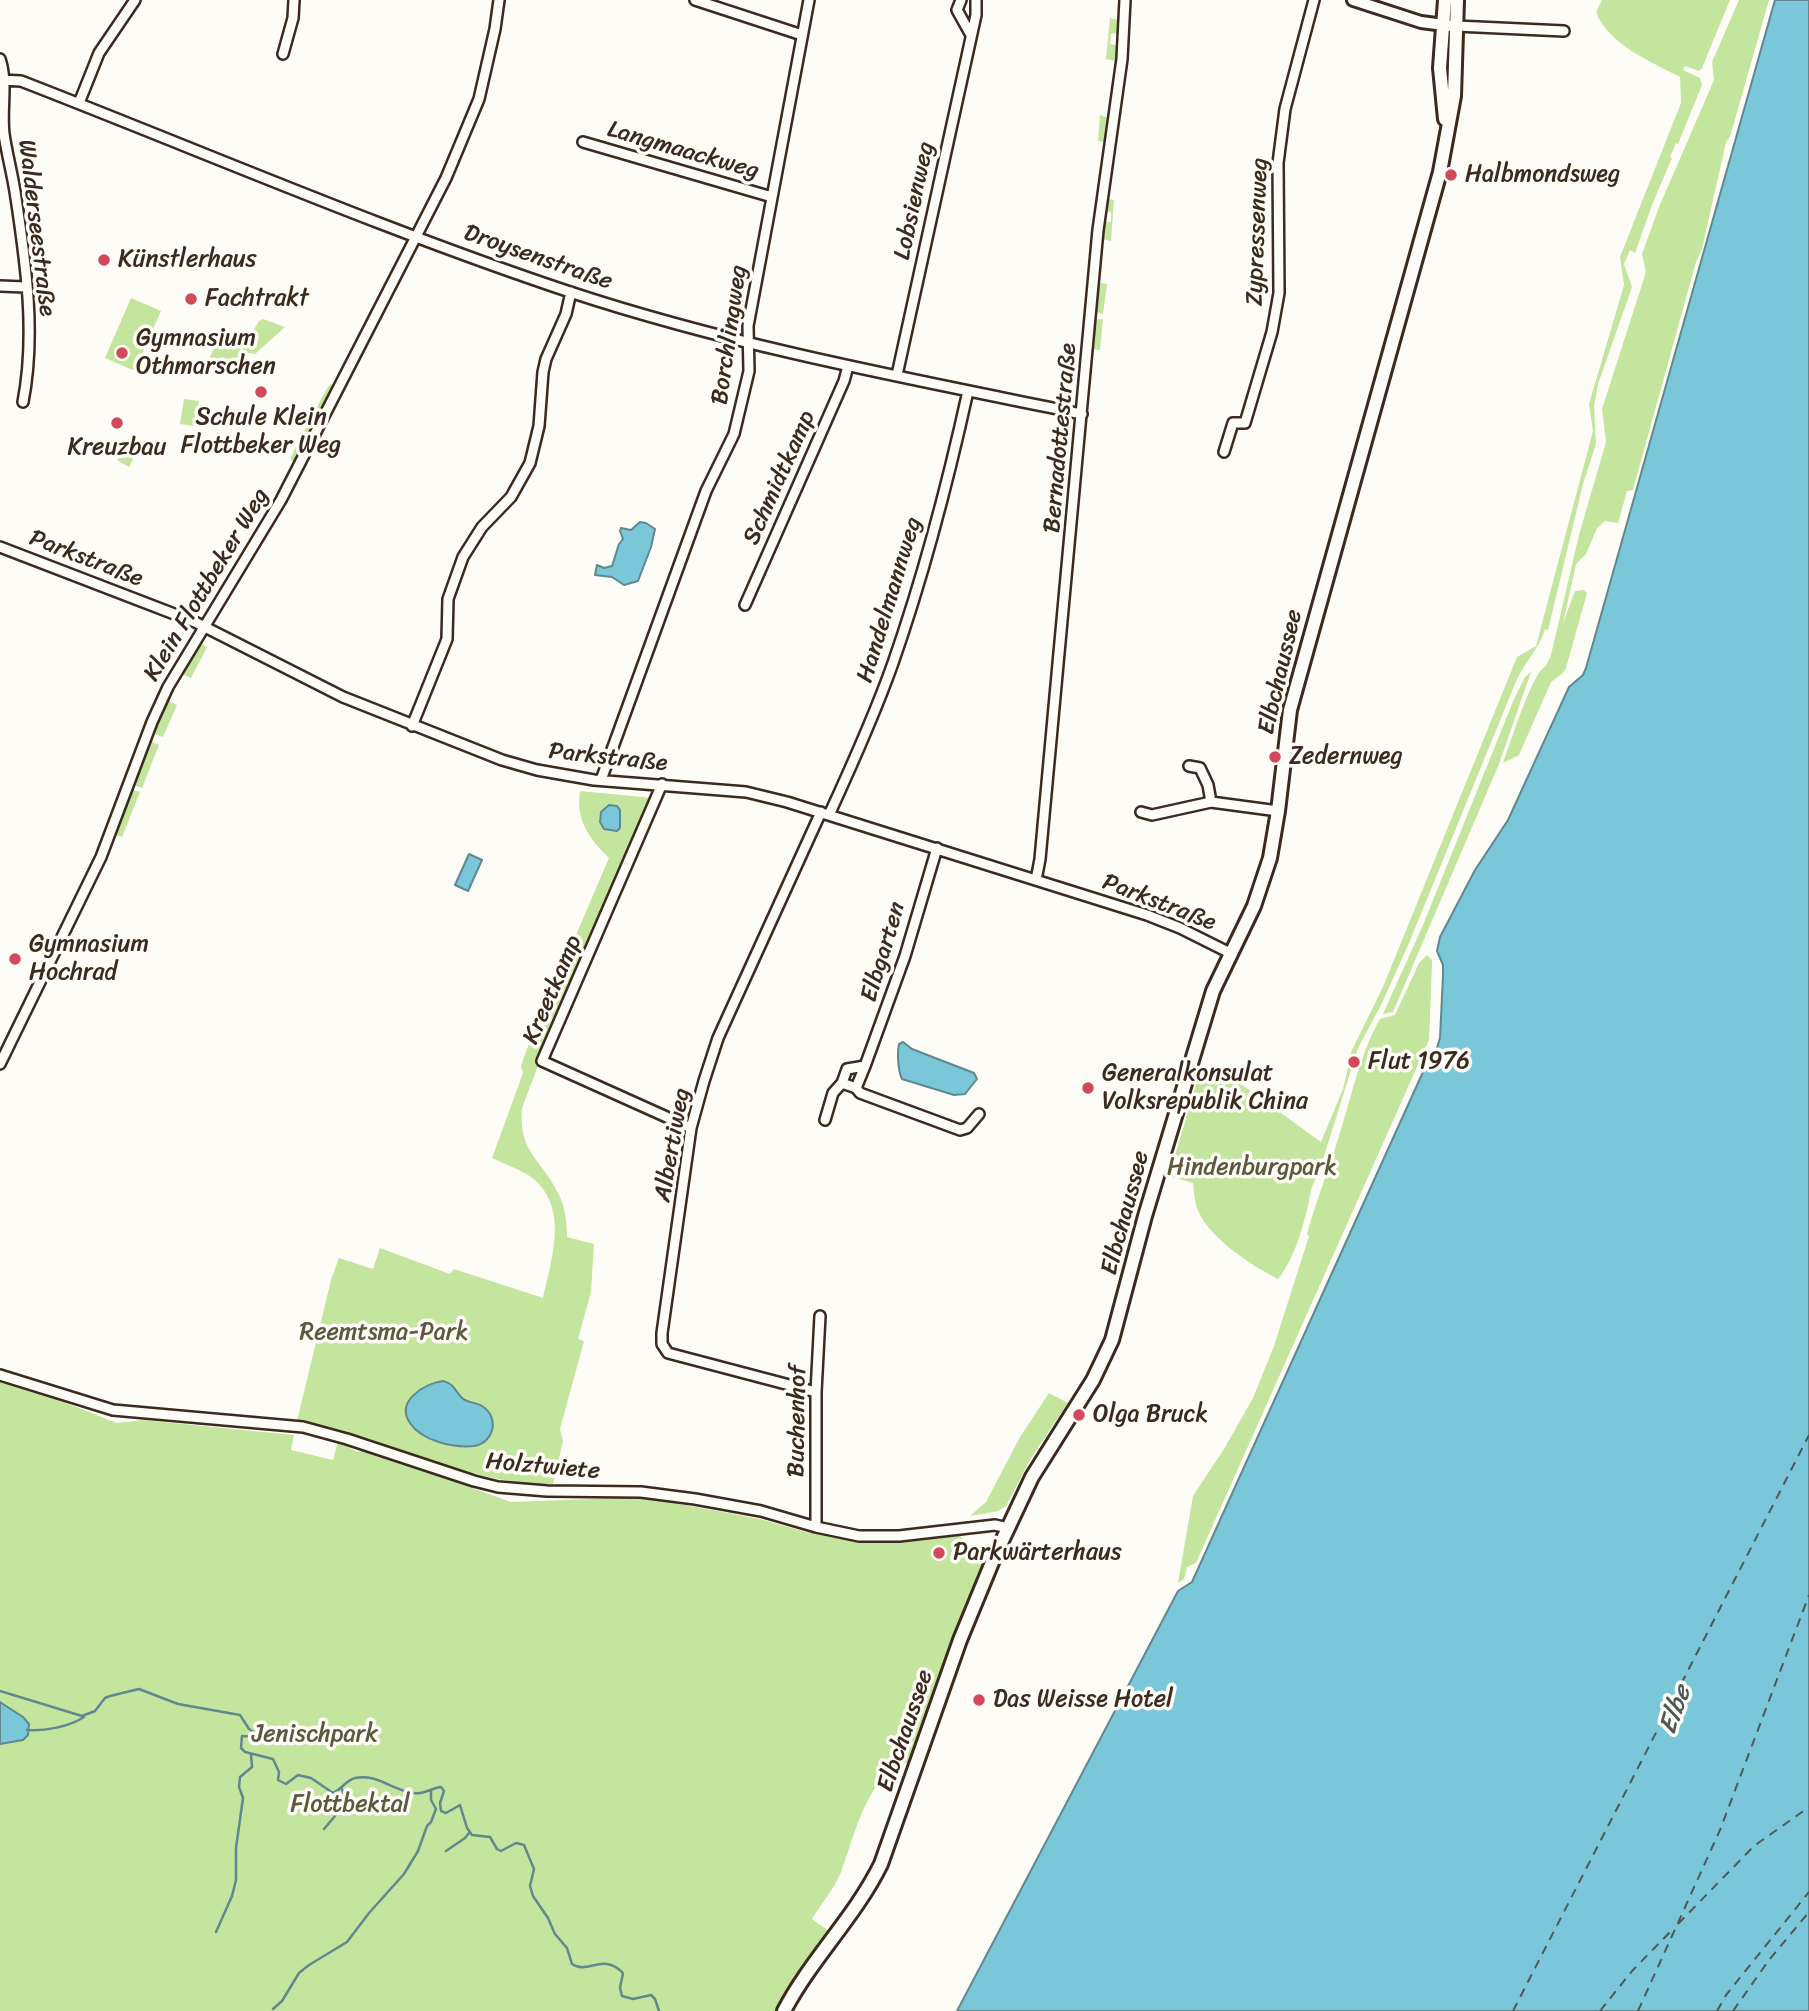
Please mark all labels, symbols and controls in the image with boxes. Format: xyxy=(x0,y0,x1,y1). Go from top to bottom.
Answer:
street label: Langmaackweg xyxy=(604,116,762,186)
street label: Walderseestraße xyxy=(11,138,61,318)
street label: Lobsienweg xyxy=(888,139,942,263)
street label: Zypressenweg xyxy=(1241,158,1275,306)
place label: Halbmondsweg xyxy=(1465,161,1620,189)
marker: Halbmondsweg xyxy=(1443,167,1459,183)
street label: Droysenstraße xyxy=(460,219,616,297)
place label: Künstlerhaus xyxy=(118,246,257,274)
marker: Künstlerhaus xyxy=(96,252,112,268)
street label: Borchlingweg xyxy=(706,263,754,407)
place label: Fachtrakt xyxy=(205,285,309,313)
marker: Fachtrakt xyxy=(183,291,199,307)
place label: Gymnasium Othmarschen xyxy=(136,325,276,381)
street label: Bernadottestraße xyxy=(1038,342,1084,534)
marker: Gymnasium Othmarschen xyxy=(114,345,130,361)
marker: Schule Klein Flottbeker Weg xyxy=(253,384,269,400)
place label: Schule Klein Flottbeker Weg xyxy=(181,404,341,460)
street label: Schmidtkamp xyxy=(738,406,822,550)
marker: Kreuzbau xyxy=(109,415,125,431)
place label: Kreuzbau xyxy=(68,434,166,462)
street label: Klein Flottbeker Weg xyxy=(138,483,276,687)
street label: Handelmannweg xyxy=(851,514,929,686)
street label: Parkstraße xyxy=(25,524,147,594)
street label: Elbchaussee xyxy=(1253,607,1309,737)
street label: Parkstraße xyxy=(547,737,669,779)
place label: Zedernweg xyxy=(1289,743,1403,771)
marker: Zedernweg xyxy=(1267,749,1283,765)
street label: Parkstraße xyxy=(1098,868,1220,938)
street label: Elbgarten xyxy=(855,899,913,1005)
place label: Gymnasium Hochrad xyxy=(29,931,149,987)
street label: Kreetkamp xyxy=(517,931,589,1049)
marker: Gymnasium Hochrad xyxy=(7,951,23,967)
place label: Flut 1976 xyxy=(1368,1048,1470,1076)
marker: Flut 1976 xyxy=(1346,1054,1362,1070)
place label: Generalkonsulat Volksrepublik China xyxy=(1102,1060,1308,1116)
marker: Generalkonsulat Volksrepublik China xyxy=(1080,1080,1096,1096)
street label: Albertiweg xyxy=(649,1086,697,1204)
street label: Elbchaussee xyxy=(1096,1148,1156,1278)
park label: Hindenburgpark xyxy=(1167,1154,1337,1182)
park label: Reemtsma-Park xyxy=(300,1319,468,1347)
street label: Buchenhof xyxy=(783,1364,813,1478)
place label: Olga Bruck xyxy=(1093,1401,1208,1429)
marker: Olga Bruck xyxy=(1071,1407,1087,1423)
street label: Holztwiete xyxy=(485,1448,601,1486)
place label: Parkwärterhaus xyxy=(953,1539,1122,1567)
marker: Parkwärterhaus xyxy=(931,1545,947,1561)
street label: Elbchaussee xyxy=(872,1666,940,1796)
water label: Elbe xyxy=(1653,1682,1699,1738)
place label: Das Weisse Hotel xyxy=(993,1686,1173,1714)
marker: Das Weisse Hotel xyxy=(971,1692,987,1708)
park label: Jenischpark xyxy=(252,1721,378,1749)
park label: Flottbektal xyxy=(290,1791,410,1819)

